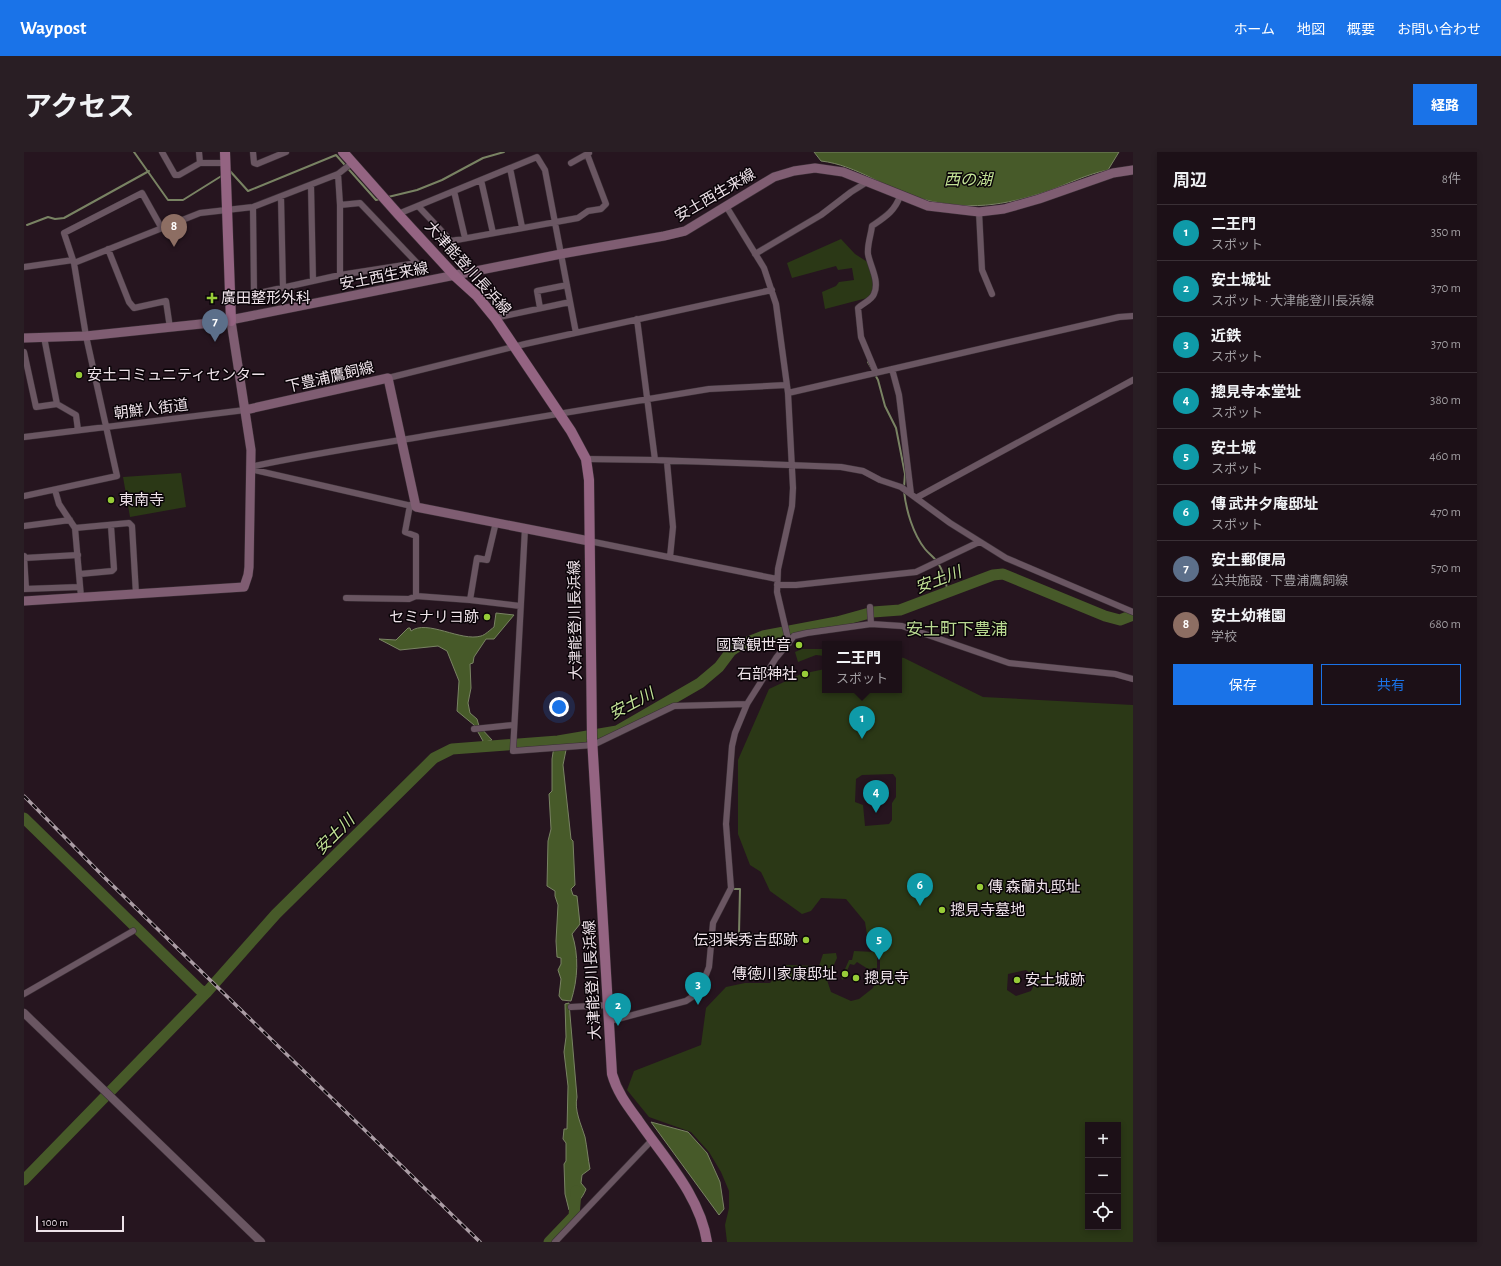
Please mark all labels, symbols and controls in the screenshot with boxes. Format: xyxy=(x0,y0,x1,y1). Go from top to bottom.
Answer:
text: Waypost xyxy=(20,19,87,38)
text: ホーム xyxy=(1233,23,1275,37)
text: 地図 xyxy=(1297,23,1325,37)
text: 概要 xyxy=(1347,23,1375,37)
text: お問い合わせ xyxy=(1397,23,1481,37)
button: 経路 xyxy=(1413,84,1477,125)
text: アクセス xyxy=(24,94,135,122)
street label: 安土西生来線 xyxy=(672,166,758,224)
water label: 西の湖 xyxy=(944,171,995,188)
text: 周辺 xyxy=(1173,172,1207,189)
text: 8件 xyxy=(1442,173,1461,186)
pin: 8 xyxy=(161,214,187,247)
street label: 大津能登川長浜線 xyxy=(422,217,515,318)
text: 二王門 xyxy=(1211,217,1256,232)
text: 1 xyxy=(1184,226,1188,239)
text: 350 m xyxy=(1431,226,1461,239)
text: スポット xyxy=(1211,239,1263,252)
street label: 安土西生来線 xyxy=(338,260,430,292)
text: 安土城址 xyxy=(1211,273,1271,288)
text: 2 xyxy=(1183,282,1189,295)
text: 370 m xyxy=(1431,282,1461,295)
place label: 廣田整形外科 xyxy=(221,290,311,306)
marker: 廣田整形外科 xyxy=(206,292,218,304)
text: スポット · 大津能登川長浜線 xyxy=(1211,295,1374,308)
pin: 7 xyxy=(202,309,228,342)
text: 近鉄 xyxy=(1211,329,1241,344)
text: 3 xyxy=(1183,338,1189,351)
text: 370 m xyxy=(1431,338,1461,351)
text: スポット xyxy=(1211,351,1263,364)
street label: 下豊浦鷹飼線 xyxy=(284,358,376,395)
place label: 安土コミュニティセンター xyxy=(87,367,266,383)
marker: 安土コミュニティセンター xyxy=(74,370,84,380)
text: 摠見寺本堂址 xyxy=(1211,385,1301,400)
text: 4 xyxy=(1183,394,1189,407)
text: 380 m xyxy=(1430,394,1461,407)
street label: 朝鮮人街道 xyxy=(113,396,189,422)
text: スポット xyxy=(1211,407,1263,420)
text: 安土城 xyxy=(1211,441,1256,456)
text: 5 xyxy=(1183,450,1189,463)
text: 460 m xyxy=(1429,450,1461,463)
text: スポット xyxy=(1211,463,1263,476)
place label: 東南寺 xyxy=(119,492,164,508)
marker: 東南寺 xyxy=(106,495,116,505)
text: 傳 武井夕庵邸址 xyxy=(1211,497,1318,512)
text: 6 xyxy=(1183,506,1189,519)
text: 470 m xyxy=(1430,506,1461,519)
text: スポット xyxy=(1211,519,1263,532)
text: 安土郵便局 xyxy=(1211,553,1286,568)
street label: 大津能登川長浜線 xyxy=(565,560,584,680)
water label: 安土川 xyxy=(913,562,965,596)
text: 7 xyxy=(1183,562,1189,575)
text: 570 m xyxy=(1431,562,1461,575)
text: 公共施設 · 下豊浦鷹飼線 xyxy=(1211,575,1348,588)
place label: セミナリヨ跡 xyxy=(389,609,479,625)
text: 安土幼稚園 xyxy=(1211,609,1286,624)
marker: セミナリヨ跡 xyxy=(482,612,492,622)
text: 8 xyxy=(1183,618,1189,631)
text: 680 m xyxy=(1429,618,1461,631)
district label: 安土町下豊浦 xyxy=(906,620,1008,638)
text: 学校 xyxy=(1211,631,1237,644)
place label: 國寳観世音 xyxy=(716,637,791,653)
marker: 國寳観世音 xyxy=(794,640,804,650)
popup xyxy=(822,641,902,693)
text: 二王門 xyxy=(836,651,881,666)
button: 保存 xyxy=(1173,664,1313,705)
button: 共有 xyxy=(1321,664,1461,705)
place label: 石部神社 xyxy=(737,666,797,682)
marker: 石部神社 xyxy=(800,669,810,679)
text: スポット xyxy=(836,673,888,686)
water label: 安土川 xyxy=(606,684,658,722)
your location xyxy=(549,697,569,717)
pin: 1 xyxy=(849,706,875,739)
pin: 4 xyxy=(863,780,889,813)
water label: 安土川 xyxy=(311,810,359,857)
pin: 6 xyxy=(907,873,933,906)
place label: 傳 森蘭丸邸址 xyxy=(988,878,1080,895)
marker: 傳 森蘭丸邸址 xyxy=(975,882,985,892)
place label: 摠見寺墓地 xyxy=(950,901,1025,918)
marker: 摠見寺墓地 xyxy=(937,905,947,915)
street label: 大津能登川長浜線 xyxy=(580,920,603,1040)
pin: 5 xyxy=(866,927,892,960)
place label: 伝羽柴秀吉邸跡 xyxy=(693,932,798,948)
marker: 伝羽柴秀吉邸跡 xyxy=(801,935,811,945)
place label: 傳徳川家康邸址 xyxy=(732,965,837,982)
marker: 傳徳川家康邸址 xyxy=(840,969,850,979)
place label: 摠見寺 xyxy=(864,969,909,986)
pin: 3 xyxy=(685,972,711,1005)
place label: 安土城跡 xyxy=(1025,972,1085,988)
marker: 摠見寺 xyxy=(851,973,861,983)
marker: 安土城跡 xyxy=(1012,975,1022,985)
pin: 2 xyxy=(605,993,631,1026)
map controls xyxy=(1085,1122,1121,1230)
button: + xyxy=(1085,1122,1121,1158)
button: − xyxy=(1085,1158,1121,1194)
button: locate xyxy=(1085,1194,1121,1230)
scale bar xyxy=(36,1214,124,1233)
text: 100 m xyxy=(42,1217,68,1228)

